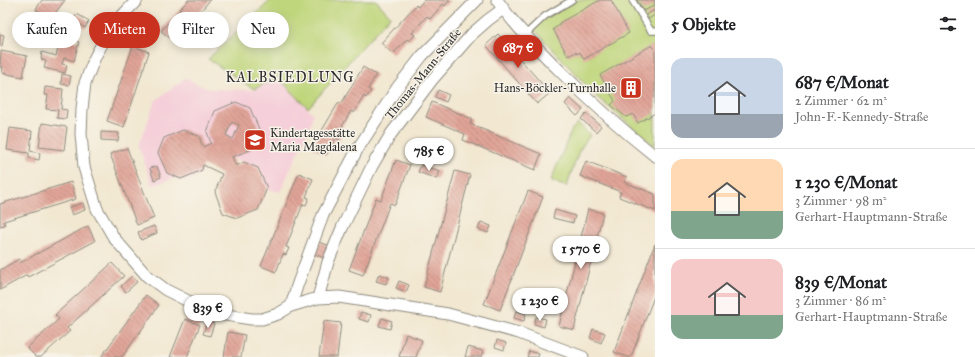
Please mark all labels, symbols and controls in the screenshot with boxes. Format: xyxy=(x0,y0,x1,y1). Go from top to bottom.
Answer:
chip: Kaufen xyxy=(12,12,81,48)
chip: Mieten xyxy=(89,12,160,48)
chip: Filter xyxy=(168,12,229,48)
chip: Neu xyxy=(237,12,289,48)
icon: filters xyxy=(937,13,959,35)
text: 5 Objekte xyxy=(671,14,736,35)
street label: Thomas-Mann-Straße xyxy=(382,26,464,122)
pin: 687 € xyxy=(490,35,546,69)
text: 687 € xyxy=(502,40,534,56)
district label: KALBSIEDLUNG xyxy=(226,69,354,86)
text: 687 €/Monat xyxy=(795,72,889,93)
icon: home xyxy=(703,74,751,122)
building icon: Hans-Böckler-Turnhalle xyxy=(618,75,644,101)
place label: Hans-Böckler-Turnhalle xyxy=(494,81,616,95)
text: 2 Zimmer · 62 m² xyxy=(795,93,887,109)
text: John-F.-Kennedy-Straße xyxy=(795,109,928,125)
place label: Kindertagesstätte Maria Magdalena xyxy=(270,126,358,155)
school or university icon: Kindertagesstätte Maria Magdalena xyxy=(242,127,268,153)
pin: 785 € xyxy=(401,138,457,172)
text: 785 € xyxy=(414,143,444,159)
text: 1 230 €/Monat xyxy=(795,172,897,193)
icon: home xyxy=(703,175,751,223)
text: 3 Zimmer · 98 m² xyxy=(795,193,887,209)
text: Gerhart-Hauptmann-Straße xyxy=(795,209,947,225)
pin: 1 570 € xyxy=(544,236,618,270)
text: 1 570 € xyxy=(561,241,601,257)
text: 839 €/Monat xyxy=(795,272,887,293)
icon: home xyxy=(703,275,751,323)
pin: 1 230 € xyxy=(503,288,577,322)
text: 1 230 € xyxy=(521,293,559,309)
text: 3 Zimmer · 86 m² xyxy=(795,293,886,309)
pin: 839 € xyxy=(180,295,236,329)
text: 839 € xyxy=(193,300,223,316)
text: Gerhart-Hauptmann-Straße xyxy=(795,309,947,325)

